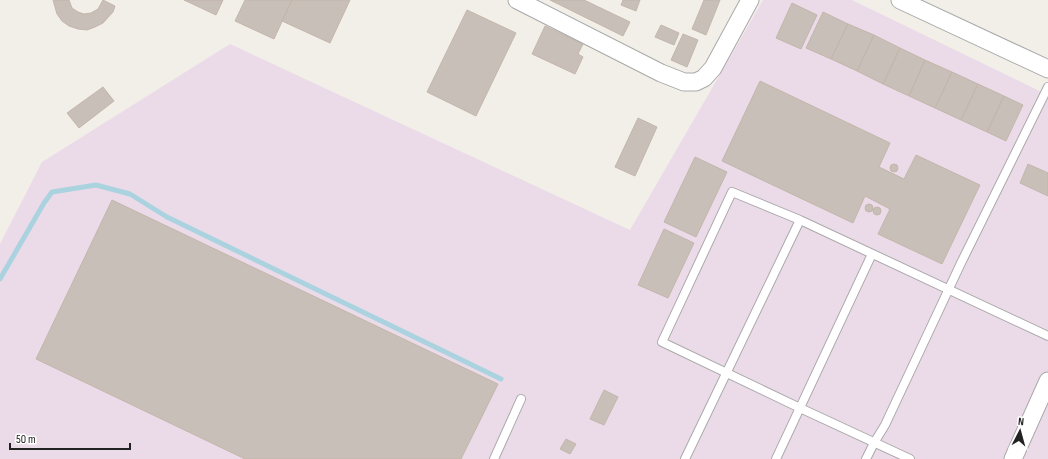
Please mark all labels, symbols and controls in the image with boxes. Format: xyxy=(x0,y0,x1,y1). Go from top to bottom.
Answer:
north arrow xyxy=(1000,411,1040,451)
text: N xyxy=(1017,415,1025,428)
scale bar xyxy=(10,425,130,451)
text: 50 m xyxy=(16,432,36,447)

